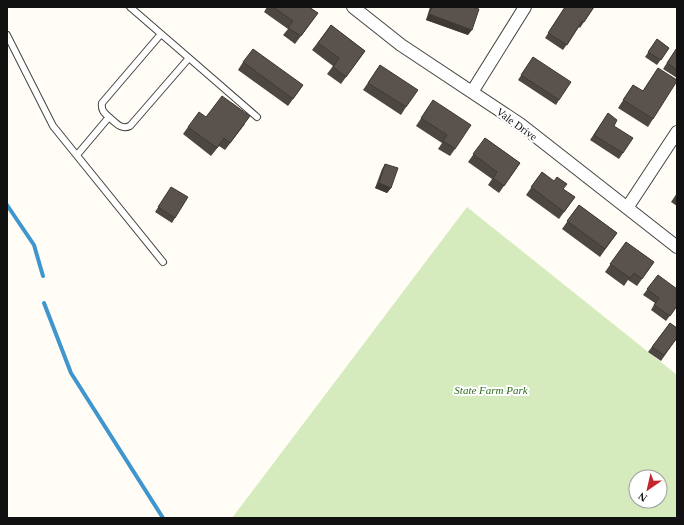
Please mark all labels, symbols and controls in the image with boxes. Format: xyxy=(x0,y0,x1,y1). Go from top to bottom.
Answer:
street label: Vale Drive xyxy=(494,105,540,143)
park label: State Farm Park xyxy=(454,384,529,396)
north arrow xyxy=(628,469,668,509)
text: N xyxy=(636,490,649,504)

